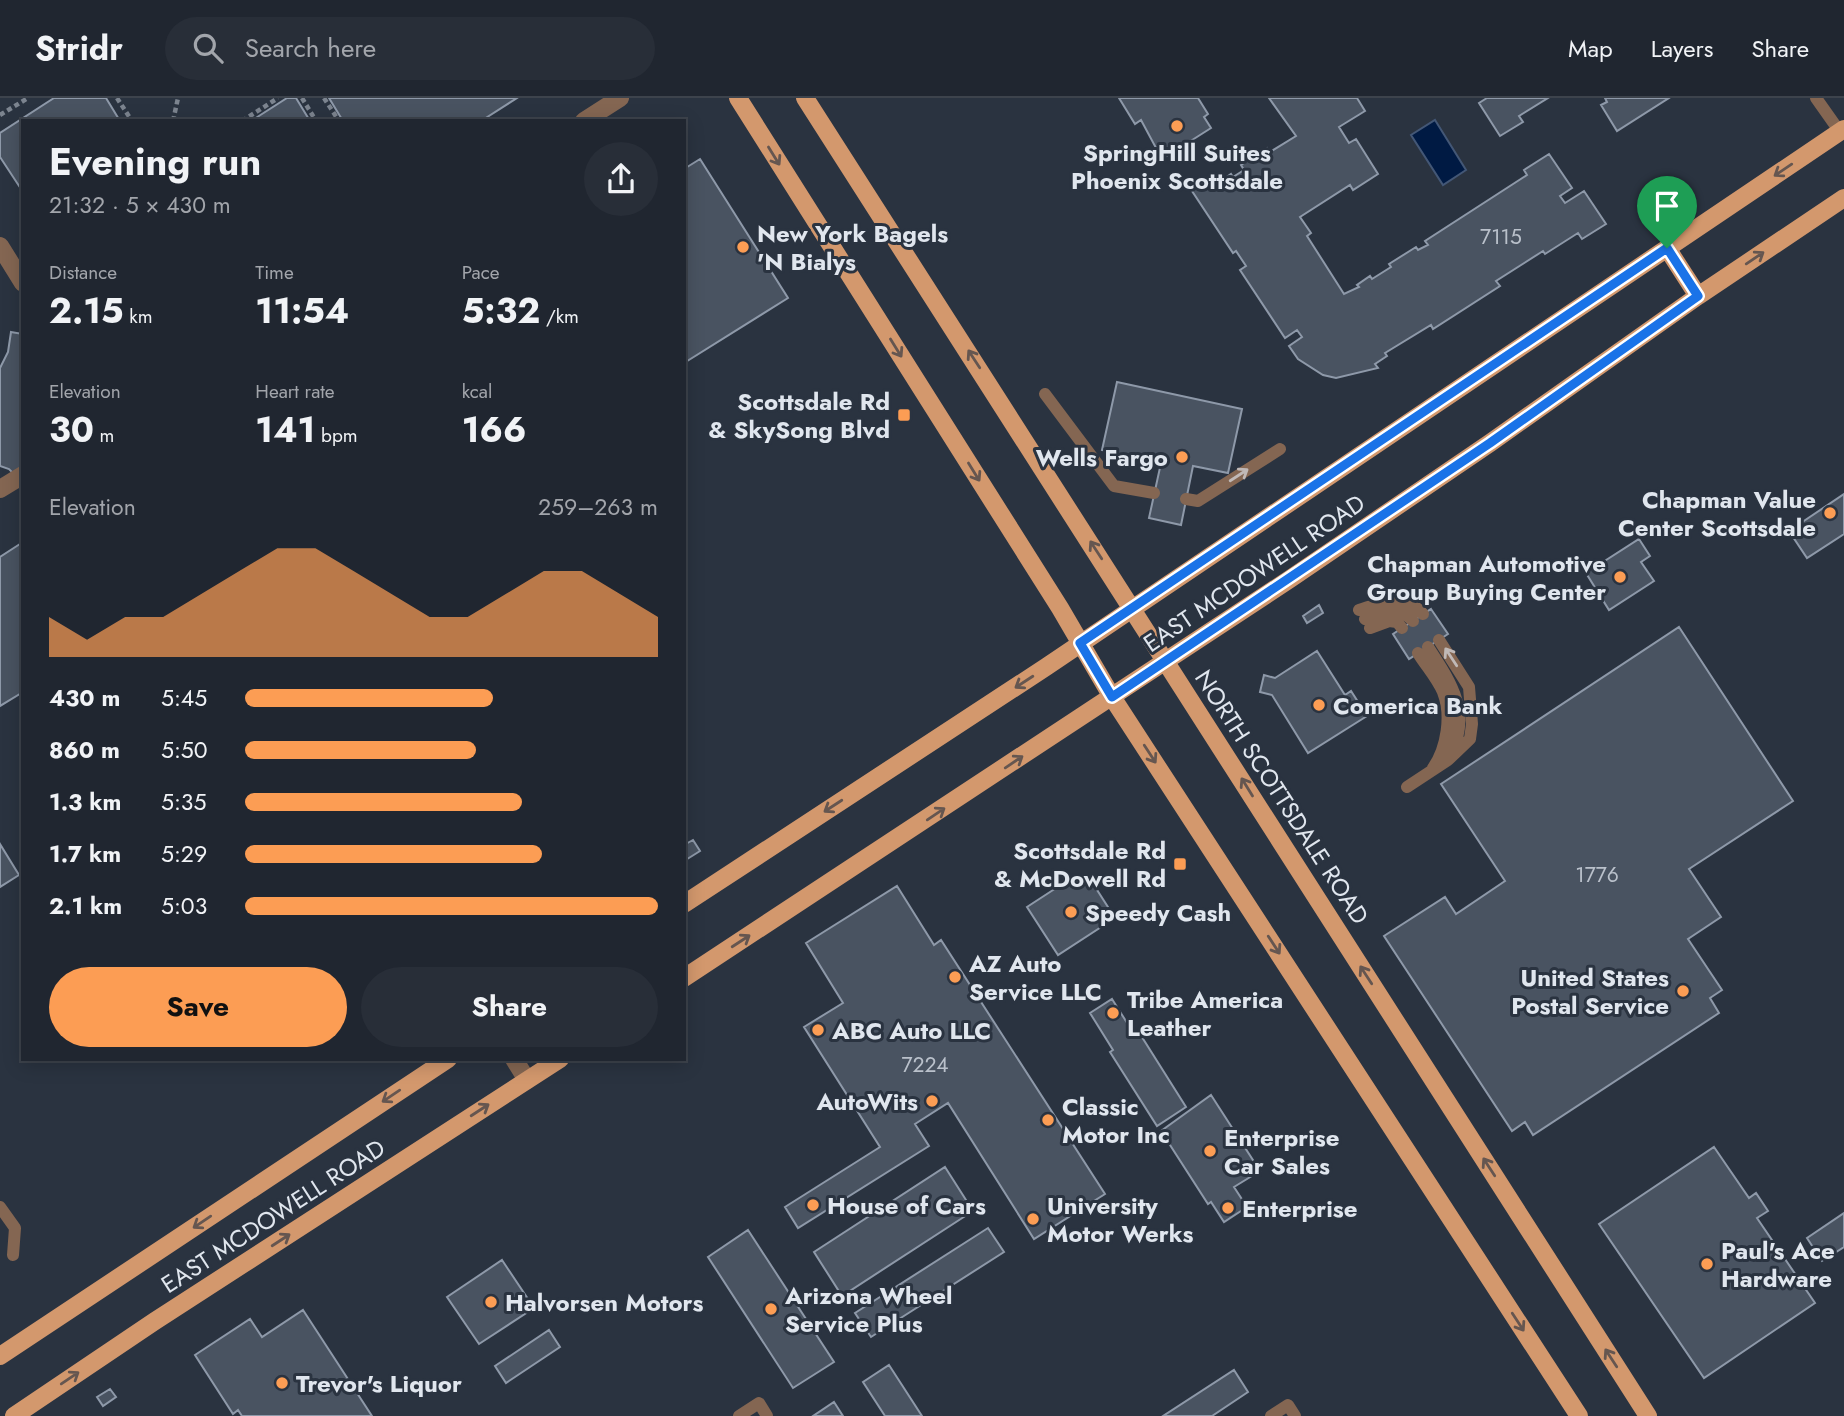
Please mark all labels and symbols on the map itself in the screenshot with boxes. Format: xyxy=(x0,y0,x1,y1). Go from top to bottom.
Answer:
marker: SpringHill Suites Phoenix Scottsdale xyxy=(1169,118,1185,134)
place label: SpringHill Suites Phoenix Scottsdale xyxy=(1071,135,1283,198)
one-way arrow xyxy=(768,145,782,165)
one-way arrow xyxy=(1774,163,1793,177)
pin xyxy=(1637,176,1697,248)
place label: New York Bagels 'N Bialys xyxy=(757,216,948,279)
house number: 7115 xyxy=(1480,222,1522,252)
marker: New York Bagels 'N Bialys xyxy=(735,239,751,255)
one-way arrow xyxy=(1745,250,1764,265)
one-way arrow xyxy=(889,338,903,358)
one-way arrow xyxy=(966,349,980,369)
place label: Scottsdale Rd & SkySong Blvd xyxy=(708,384,890,447)
marker: Scottsdale Rd & SkySong Blvd xyxy=(896,407,912,423)
place label: Wells Fargo xyxy=(1036,440,1168,475)
marker: Wells Fargo xyxy=(1174,449,1190,465)
one-way arrow xyxy=(968,462,982,482)
one-way arrow xyxy=(1229,468,1249,482)
place label: Chapman Value Center Scottsdale xyxy=(1618,482,1816,545)
street label: EAST MCDOWELL ROAD xyxy=(1136,486,1372,660)
marker: Chapman Value Center Scottsdale xyxy=(1822,505,1838,521)
one-way arrow xyxy=(1089,541,1104,560)
place label: Chapman Automotive Group Buying Center xyxy=(1367,546,1606,609)
marker: Chapman Automotive Group Buying Center xyxy=(1612,569,1628,585)
one-way arrow xyxy=(1443,648,1457,668)
street label: NORTH SCOTTSDALE ROAD xyxy=(1186,663,1378,931)
one-way arrow xyxy=(1014,675,1034,689)
place label: Comerica Bank xyxy=(1333,688,1503,723)
marker: Comerica Bank xyxy=(1311,697,1327,713)
one-way arrow xyxy=(1143,744,1157,763)
one-way arrow xyxy=(1004,754,1024,768)
one-way arrow xyxy=(1239,778,1254,797)
one-way arrow xyxy=(824,799,843,814)
one-way arrow xyxy=(925,807,945,821)
place label: Scottsdale Rd & McDowell Rd xyxy=(994,833,1166,896)
marker: Scottsdale Rd & McDowell Rd xyxy=(1172,856,1188,872)
house number: 1776 xyxy=(1575,860,1619,890)
place label: Speedy Cash xyxy=(1085,895,1231,930)
marker: Speedy Cash xyxy=(1063,904,1079,920)
one-way arrow xyxy=(731,933,751,947)
one-way arrow xyxy=(1266,935,1281,954)
place label: AZ Auto Service LLC xyxy=(968,946,1102,1009)
place label: United States Postal Service xyxy=(1511,960,1669,1023)
one-way arrow xyxy=(1359,966,1374,985)
marker: AZ Auto Service LLC xyxy=(947,969,963,985)
place label: Tribe America Leather xyxy=(1127,982,1283,1045)
marker: United States Postal Service xyxy=(1675,983,1691,999)
marker: Tribe America Leather xyxy=(1105,1005,1121,1021)
place label: ABC Auto LLC xyxy=(831,1013,991,1048)
marker: ABC Auto LLC xyxy=(810,1022,826,1038)
house number: 7224 xyxy=(901,1050,949,1080)
place label: AutoWits xyxy=(815,1084,918,1119)
one-way arrow xyxy=(382,1089,401,1104)
place label: Classic Motor Inc xyxy=(1062,1089,1170,1152)
marker: AutoWits xyxy=(924,1093,940,1109)
one-way arrow xyxy=(470,1103,490,1117)
marker: Classic Motor Inc xyxy=(1040,1112,1056,1128)
place label: Enterprise Car Sales xyxy=(1224,1120,1340,1183)
street label: EAST MCDOWELL ROAD xyxy=(154,1130,392,1302)
marker: Enterprise Car Sales xyxy=(1202,1143,1218,1159)
one-way arrow xyxy=(1481,1157,1495,1177)
place label: House of Cars xyxy=(827,1188,986,1223)
place label: University Motor Werks xyxy=(1047,1188,1194,1251)
place label: Enterprise xyxy=(1242,1191,1358,1226)
marker: House of Cars xyxy=(805,1197,821,1213)
marker: Enterprise xyxy=(1220,1200,1236,1216)
marker: University Motor Werks xyxy=(1025,1211,1041,1227)
one-way arrow xyxy=(192,1215,212,1229)
one-way arrow xyxy=(271,1232,290,1247)
place label: Paul's Ace Hardware xyxy=(1721,1233,1835,1296)
marker: Paul's Ace Hardware xyxy=(1699,1256,1715,1272)
place label: Arizona Wheel Service Plus xyxy=(784,1278,953,1341)
place label: Halvorsen Motors xyxy=(505,1285,703,1320)
marker: Halvorsen Motors xyxy=(483,1294,499,1310)
marker: Arizona Wheel Service Plus xyxy=(763,1301,779,1317)
one-way arrow xyxy=(1511,1311,1525,1331)
one-way arrow xyxy=(1604,1349,1618,1369)
place label: Trevor's Liquor xyxy=(296,1366,462,1401)
one-way arrow xyxy=(60,1371,79,1385)
marker: Trevor's Liquor xyxy=(274,1375,290,1391)

